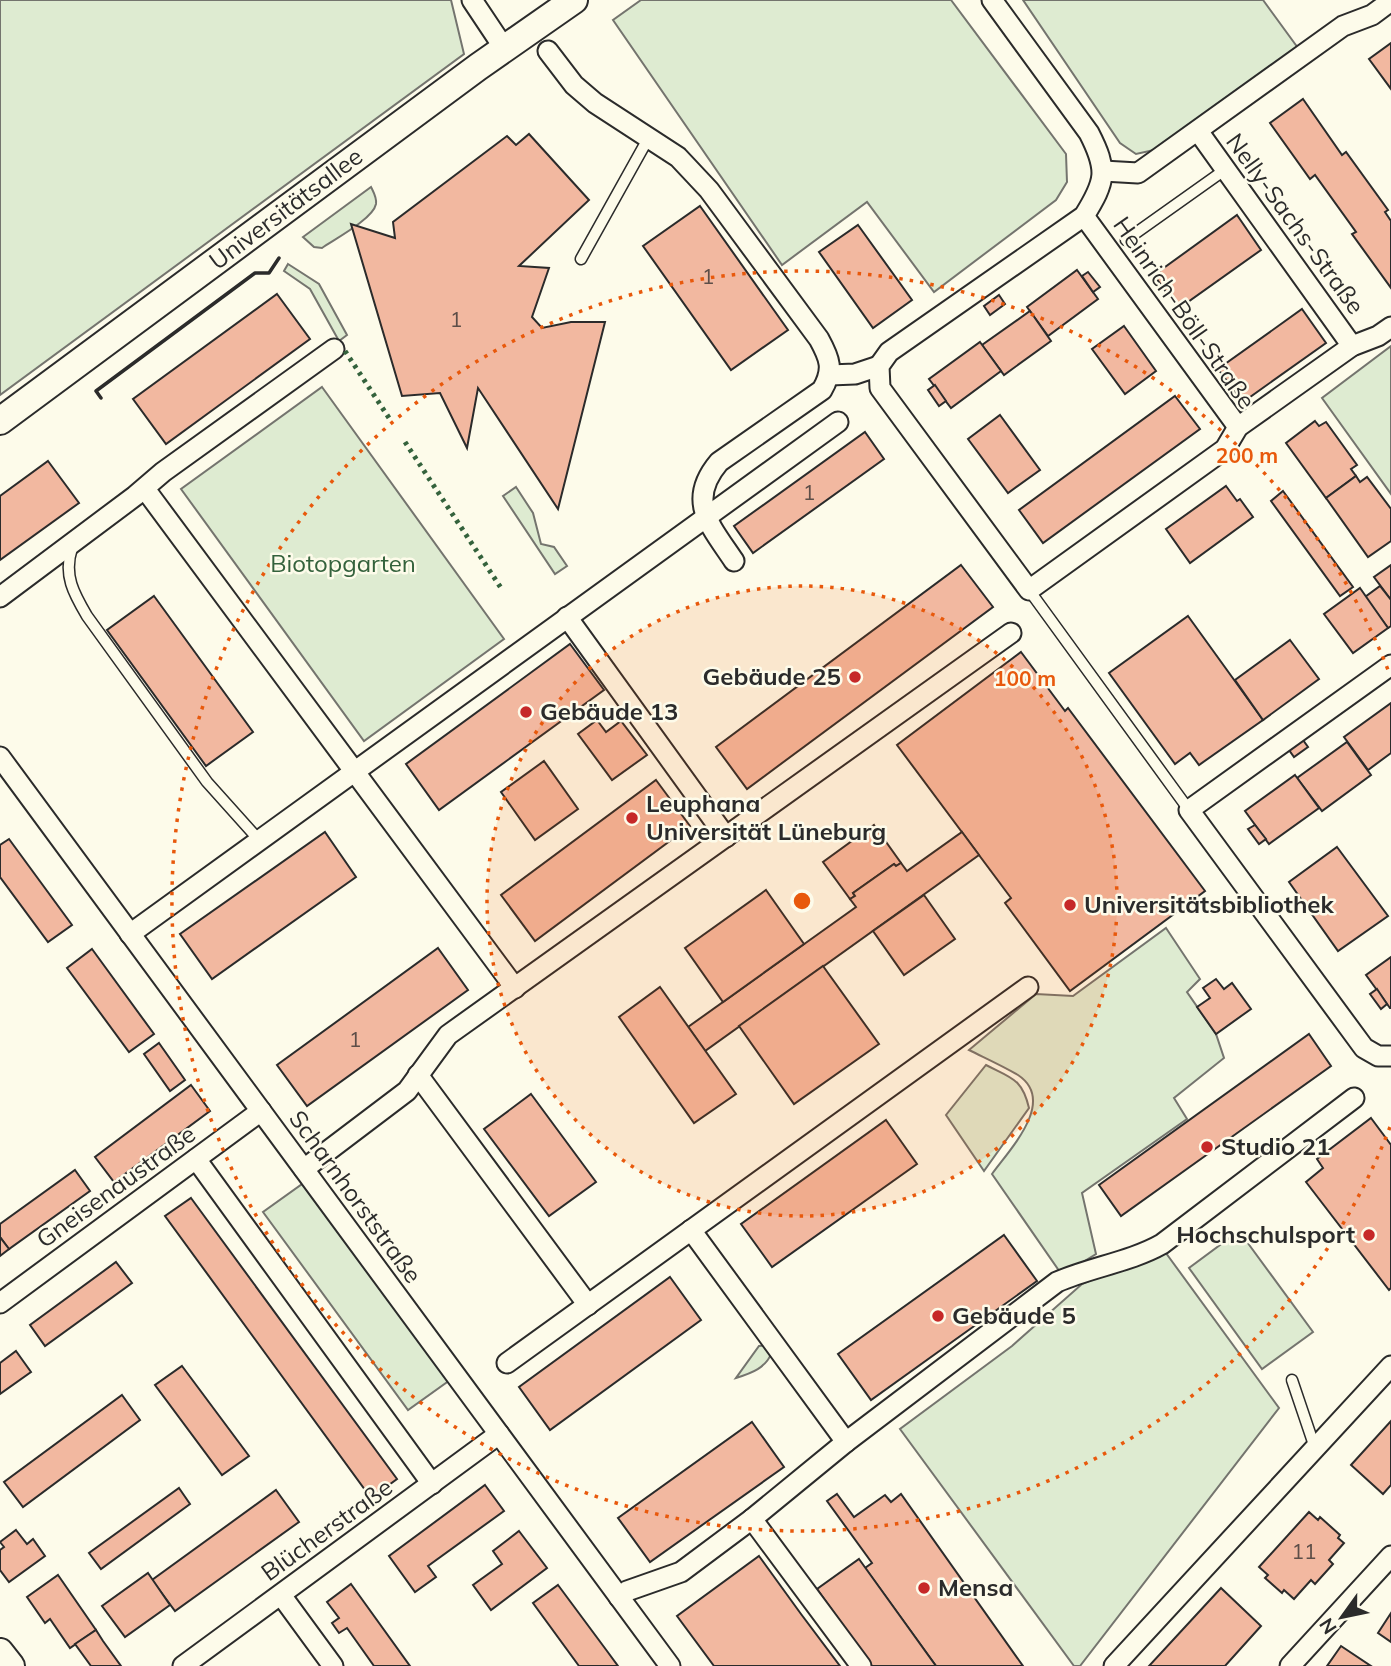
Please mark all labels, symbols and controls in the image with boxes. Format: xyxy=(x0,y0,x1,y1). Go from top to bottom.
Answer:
street label: Nelly-Sachs-Straße xyxy=(1220,127,1371,320)
street label: Universitätsallee xyxy=(203,141,368,276)
street label: Heinrich-Böll-Straße xyxy=(1107,211,1262,414)
house number: 1 xyxy=(702,263,714,289)
house number: 1 xyxy=(450,306,462,332)
text: 200 m xyxy=(1216,442,1278,468)
house number: 1 xyxy=(803,479,815,505)
park label: Biotopgarten xyxy=(270,548,416,578)
place label: Gebäude 25 xyxy=(703,661,841,691)
text: 100 m xyxy=(994,665,1056,691)
marker: Gebäude 25 xyxy=(847,669,863,685)
place label: Gebäude 13 xyxy=(540,696,678,726)
marker: Gebäude 13 xyxy=(518,704,534,720)
place label: Leuphana Universität Lüneburg xyxy=(646,788,886,846)
marker: Leuphana Universität Lüneburg xyxy=(624,810,640,826)
centre of rings xyxy=(790,889,814,913)
place label: Universitätsbibliothek xyxy=(1084,889,1335,919)
marker: Universitätsbibliothek xyxy=(1062,897,1078,913)
house number: 1 xyxy=(349,1026,361,1052)
street label: Scharnhorststraße xyxy=(283,1104,429,1289)
street label: Gneisenaustraße xyxy=(30,1118,201,1254)
place label: Studio 21 xyxy=(1221,1131,1331,1161)
marker: Studio 21 xyxy=(1199,1139,1215,1155)
place label: Hochschulsport xyxy=(1176,1219,1355,1249)
marker: Hochschulsport xyxy=(1361,1227,1377,1243)
place label: Gebäude 5 xyxy=(952,1300,1076,1330)
marker: Gebäude 5 xyxy=(930,1308,946,1324)
street label: Blücherstraße xyxy=(255,1472,398,1587)
house number: 11 xyxy=(1291,1538,1317,1564)
place label: Mensa xyxy=(938,1572,1013,1602)
marker: Mensa xyxy=(916,1580,932,1596)
north arrow xyxy=(1307,1582,1377,1652)
text: N xyxy=(1314,1614,1342,1639)

